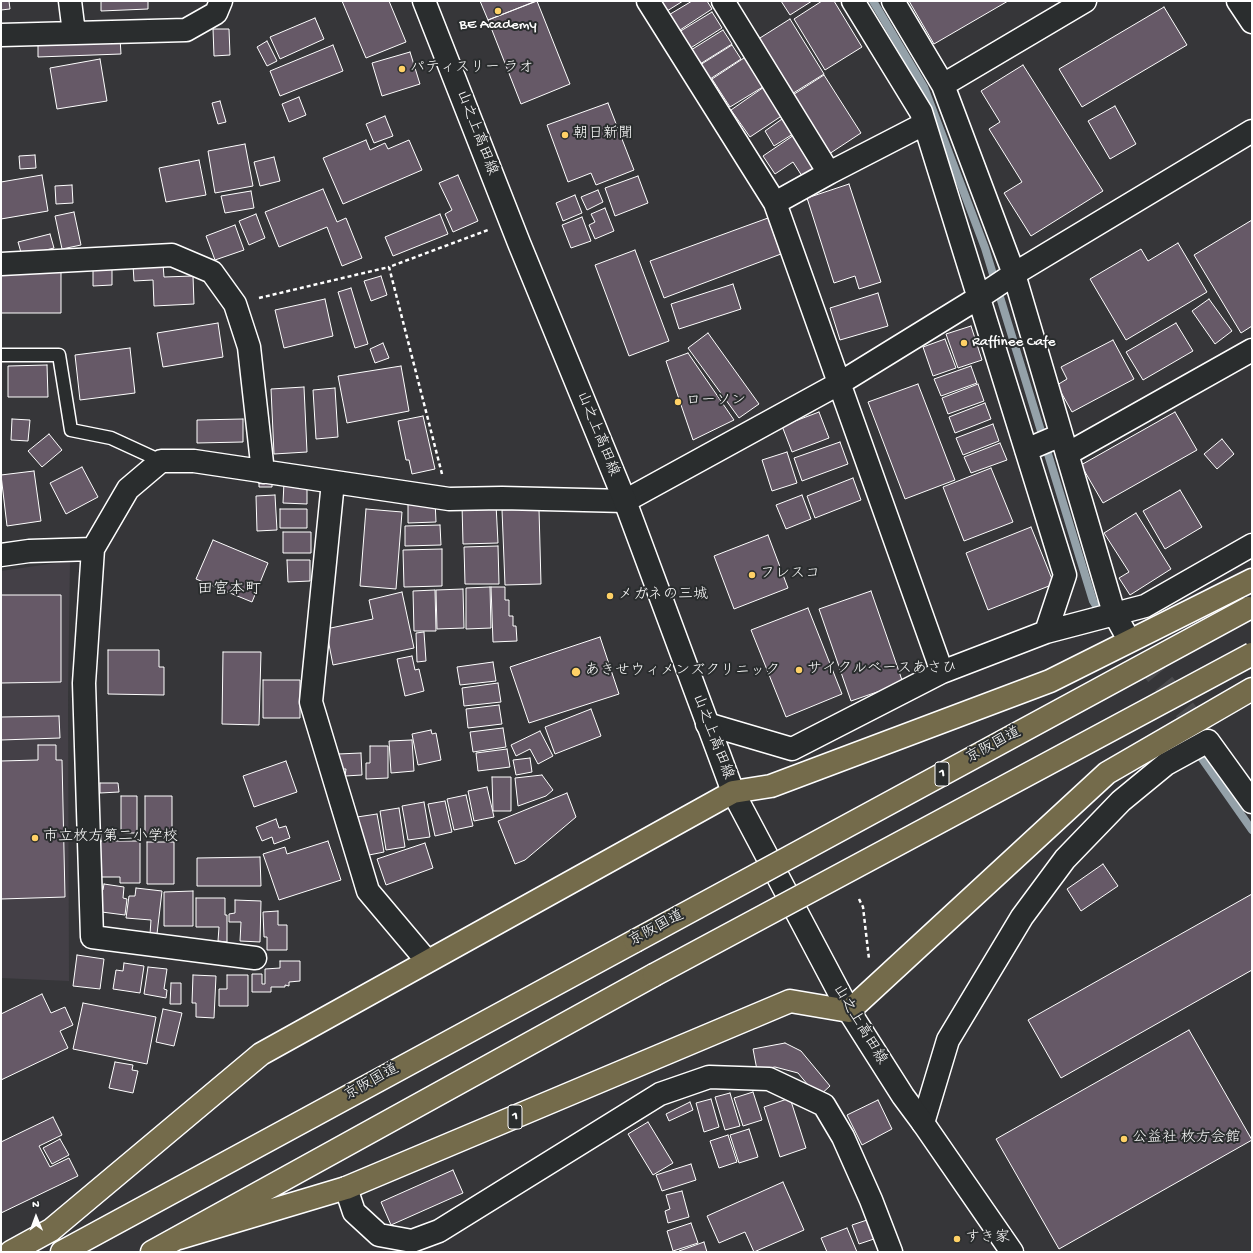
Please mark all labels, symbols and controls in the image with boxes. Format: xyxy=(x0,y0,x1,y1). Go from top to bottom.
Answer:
marker: BE Academy xyxy=(493,6,503,16)
place label: BE Academy xyxy=(459,17,537,35)
place label: パティスリー ラオ xyxy=(410,60,534,78)
marker: パティスリー ラオ xyxy=(397,64,407,74)
street label: 山之上高田線 xyxy=(451,88,501,178)
place label: 朝日新聞 xyxy=(573,126,633,144)
marker: 朝日新聞 xyxy=(560,130,570,140)
place label: Raffinee Cafe xyxy=(972,334,1056,352)
marker: Raffinee Cafe xyxy=(959,338,969,348)
street label: 山之上高田線 xyxy=(572,389,622,479)
place label: ローソン xyxy=(686,393,746,411)
marker: ローソン xyxy=(673,397,683,407)
place label: フレスコ xyxy=(760,566,820,584)
marker: フレスコ xyxy=(747,570,757,580)
district label: 田宮本町 xyxy=(197,581,261,601)
place label: メガネの三城 xyxy=(618,587,708,605)
marker: メガネの三城 xyxy=(605,591,615,601)
place label: サイクルベースあさひ xyxy=(807,661,957,679)
place label: あきせウィメンズクリニック xyxy=(585,663,780,681)
marker: サイクルベースあさひ xyxy=(794,665,804,675)
marker: あきせウィメンズクリニック xyxy=(570,666,582,678)
street label: 山之上高田線 xyxy=(687,692,737,782)
street label: 京阪国道 xyxy=(963,724,1025,768)
road number: 1 xyxy=(935,762,949,786)
place label: 市立枚方第二小学校 xyxy=(43,829,178,847)
marker: 市立枚方第二小学校 xyxy=(30,833,40,843)
street label: 京阪国道 xyxy=(626,907,688,951)
street label: 山之上高田線 xyxy=(828,982,890,1068)
street label: 京阪国道 xyxy=(341,1061,403,1105)
road number: 1 xyxy=(508,1105,522,1129)
place label: 公益社 枚方会館 xyxy=(1132,1130,1241,1148)
marker: 公益社 枚方会館 xyxy=(1119,1134,1129,1144)
north arrow xyxy=(16,1197,56,1237)
text: N xyxy=(32,1199,39,1211)
place label: すき家 xyxy=(965,1230,1010,1248)
marker: すき家 xyxy=(952,1234,962,1244)

